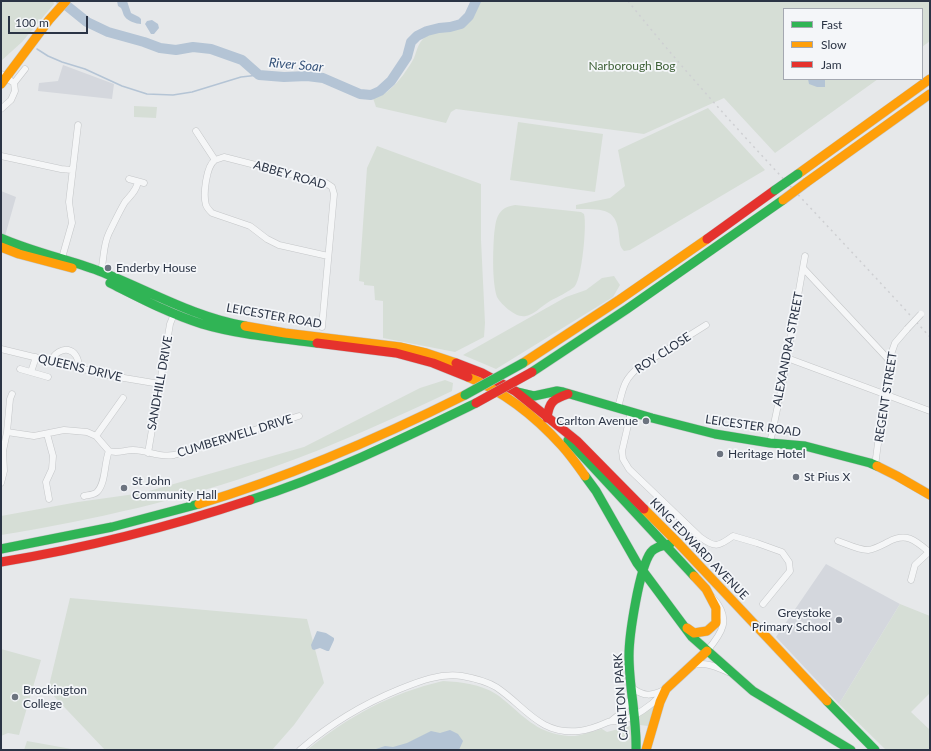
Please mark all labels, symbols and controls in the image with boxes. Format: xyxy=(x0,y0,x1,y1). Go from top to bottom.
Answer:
scale bar xyxy=(10,8,90,34)
legend xyxy=(783,8,923,80)
text: 100 m xyxy=(15,15,49,30)
text: Fast xyxy=(821,17,842,32)
text: Slow xyxy=(821,37,846,52)
water label: River Soar xyxy=(268,55,324,75)
text: Jam xyxy=(821,57,842,72)
park label: Narborough Bog xyxy=(588,59,676,73)
street label: ABBEY ROAD xyxy=(252,158,328,192)
place label: Enderby House xyxy=(116,261,197,275)
marker: Enderby House xyxy=(103,263,113,273)
street label: ALEXANDRA STREET xyxy=(770,291,806,407)
street label: LEICESTER ROAD xyxy=(225,301,323,331)
street label: ROY CLOSE xyxy=(632,330,694,376)
street label: SANDHILL DRIVE xyxy=(145,335,175,431)
street label: QUEENS DRIVE xyxy=(36,351,124,385)
street label: REGENT STREET xyxy=(872,351,900,443)
street label: CUMBERWELL DRIVE xyxy=(176,412,294,460)
street label: LEICESTER ROAD xyxy=(704,412,802,440)
place label: Carlton Avenue xyxy=(556,414,638,428)
marker: Carlton Avenue xyxy=(641,416,651,426)
place label: Heritage Hotel xyxy=(728,447,805,461)
marker: Heritage Hotel xyxy=(715,449,725,459)
place label: St Pius X xyxy=(804,470,850,484)
marker: St Pius X xyxy=(791,472,801,482)
place label: St John Community Hall xyxy=(132,474,217,502)
marker: St John Community Hall xyxy=(119,483,129,493)
street label: KING EDWARD AVENUE xyxy=(647,495,751,603)
place label: Greystoke Primary School xyxy=(752,606,831,634)
marker: Greystoke Primary School xyxy=(834,615,844,625)
street label: CARLTON PARK xyxy=(611,653,631,741)
place label: Brockington College xyxy=(23,683,87,711)
marker: Brockington College xyxy=(10,692,20,702)

